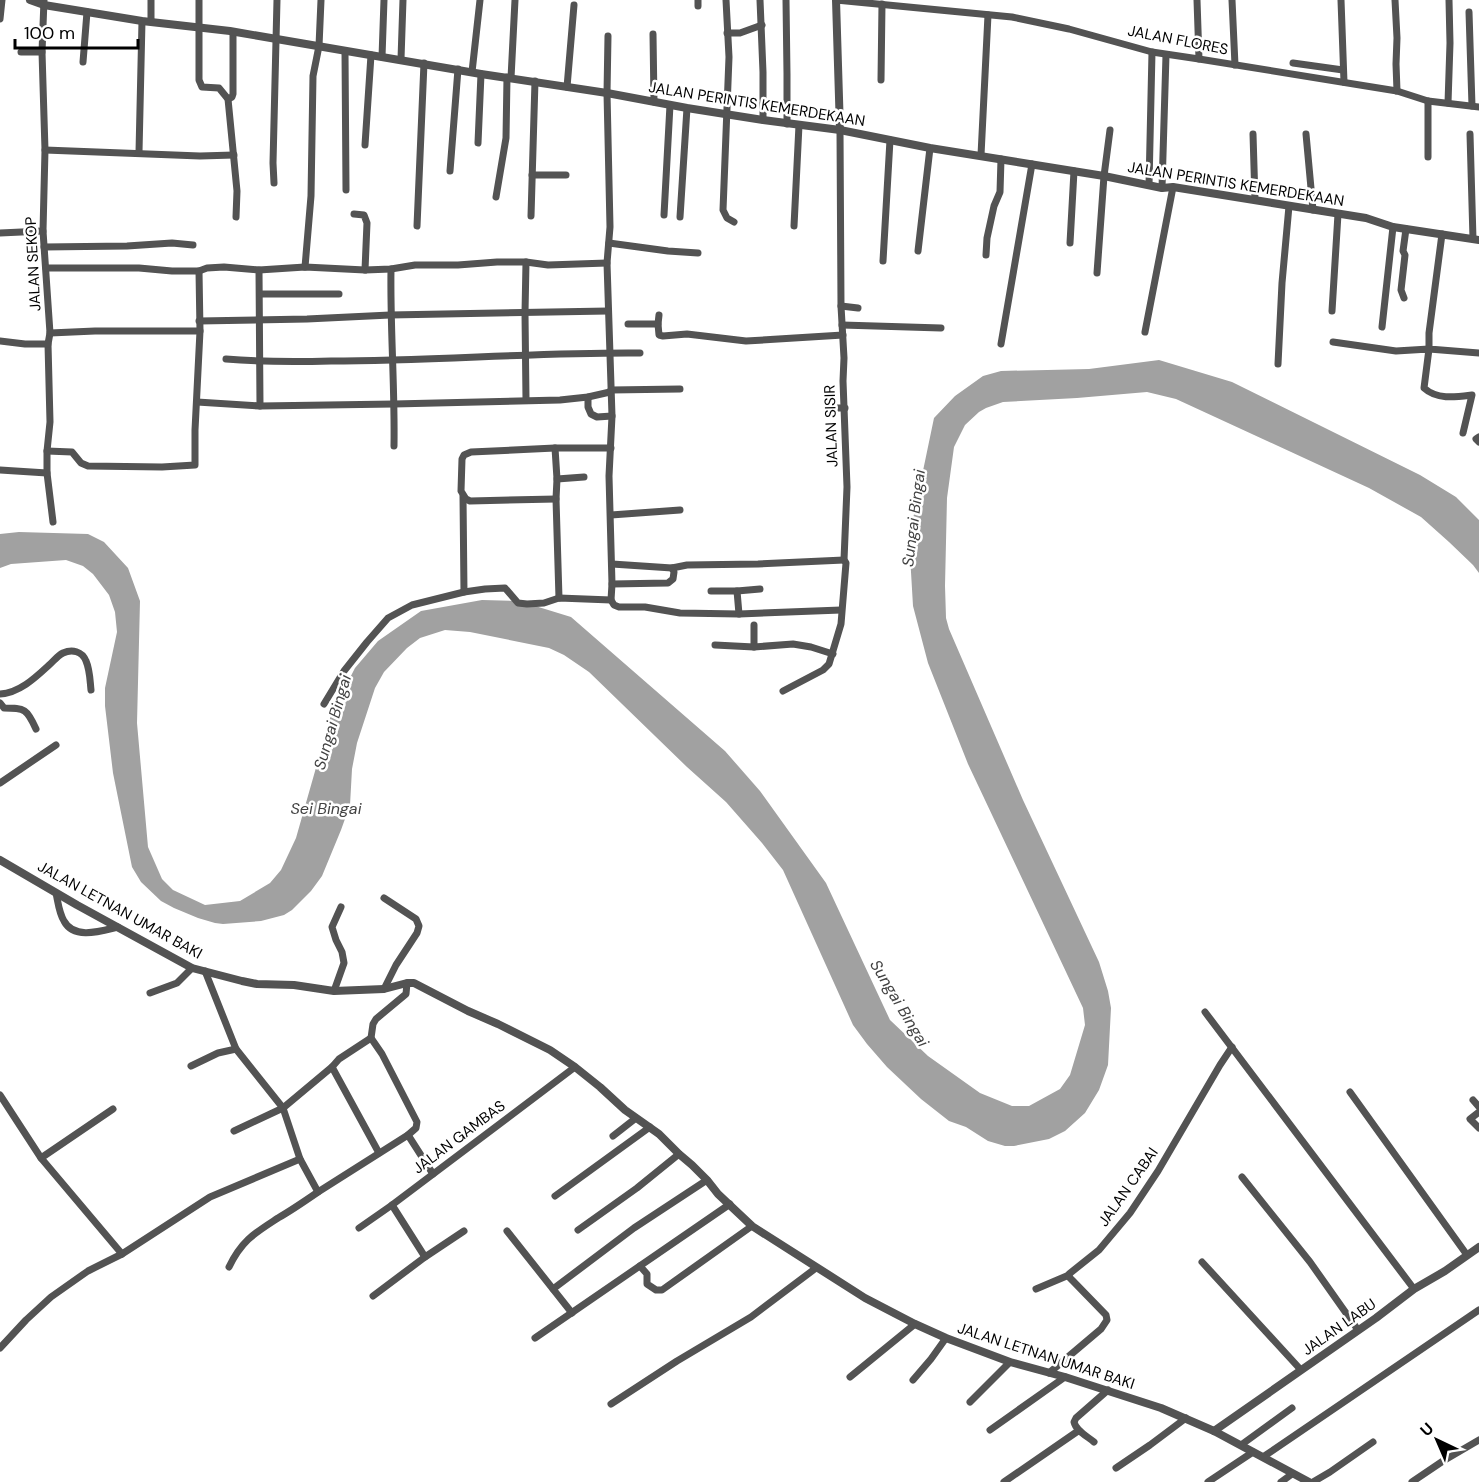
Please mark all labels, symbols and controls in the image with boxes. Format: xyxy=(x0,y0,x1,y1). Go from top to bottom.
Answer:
scale bar xyxy=(15,12,138,50)
street label: JALAN FLORES xyxy=(1126,20,1230,60)
text: 100 m xyxy=(24,21,75,45)
street label: JALAN PERINTIS KEMERDEKAAN xyxy=(647,77,867,131)
street label: JALAN PERINTIS KEMERDEKAAN xyxy=(1126,157,1346,211)
street label: JALAN SEKOP xyxy=(21,216,45,312)
street label: JALAN SISIR xyxy=(820,384,842,468)
water label: Sungai Bingai xyxy=(897,467,930,568)
water label: Sungai Bingai xyxy=(309,671,356,772)
water label: Sei Bingai xyxy=(290,798,363,819)
street label: JALAN LETNAN UMAR BAKI xyxy=(34,856,206,964)
water label: Sungai Bingai xyxy=(865,956,934,1052)
street label: JALAN GAMBAS xyxy=(409,1096,509,1178)
street label: JALAN CABAI xyxy=(1093,1144,1163,1230)
street label: JALAN LABU xyxy=(1298,1294,1380,1360)
street label: JALAN LETNAN UMAR BAKI xyxy=(955,1318,1137,1394)
north arrow xyxy=(1407,1410,1467,1470)
text: U xyxy=(1416,1418,1438,1441)

